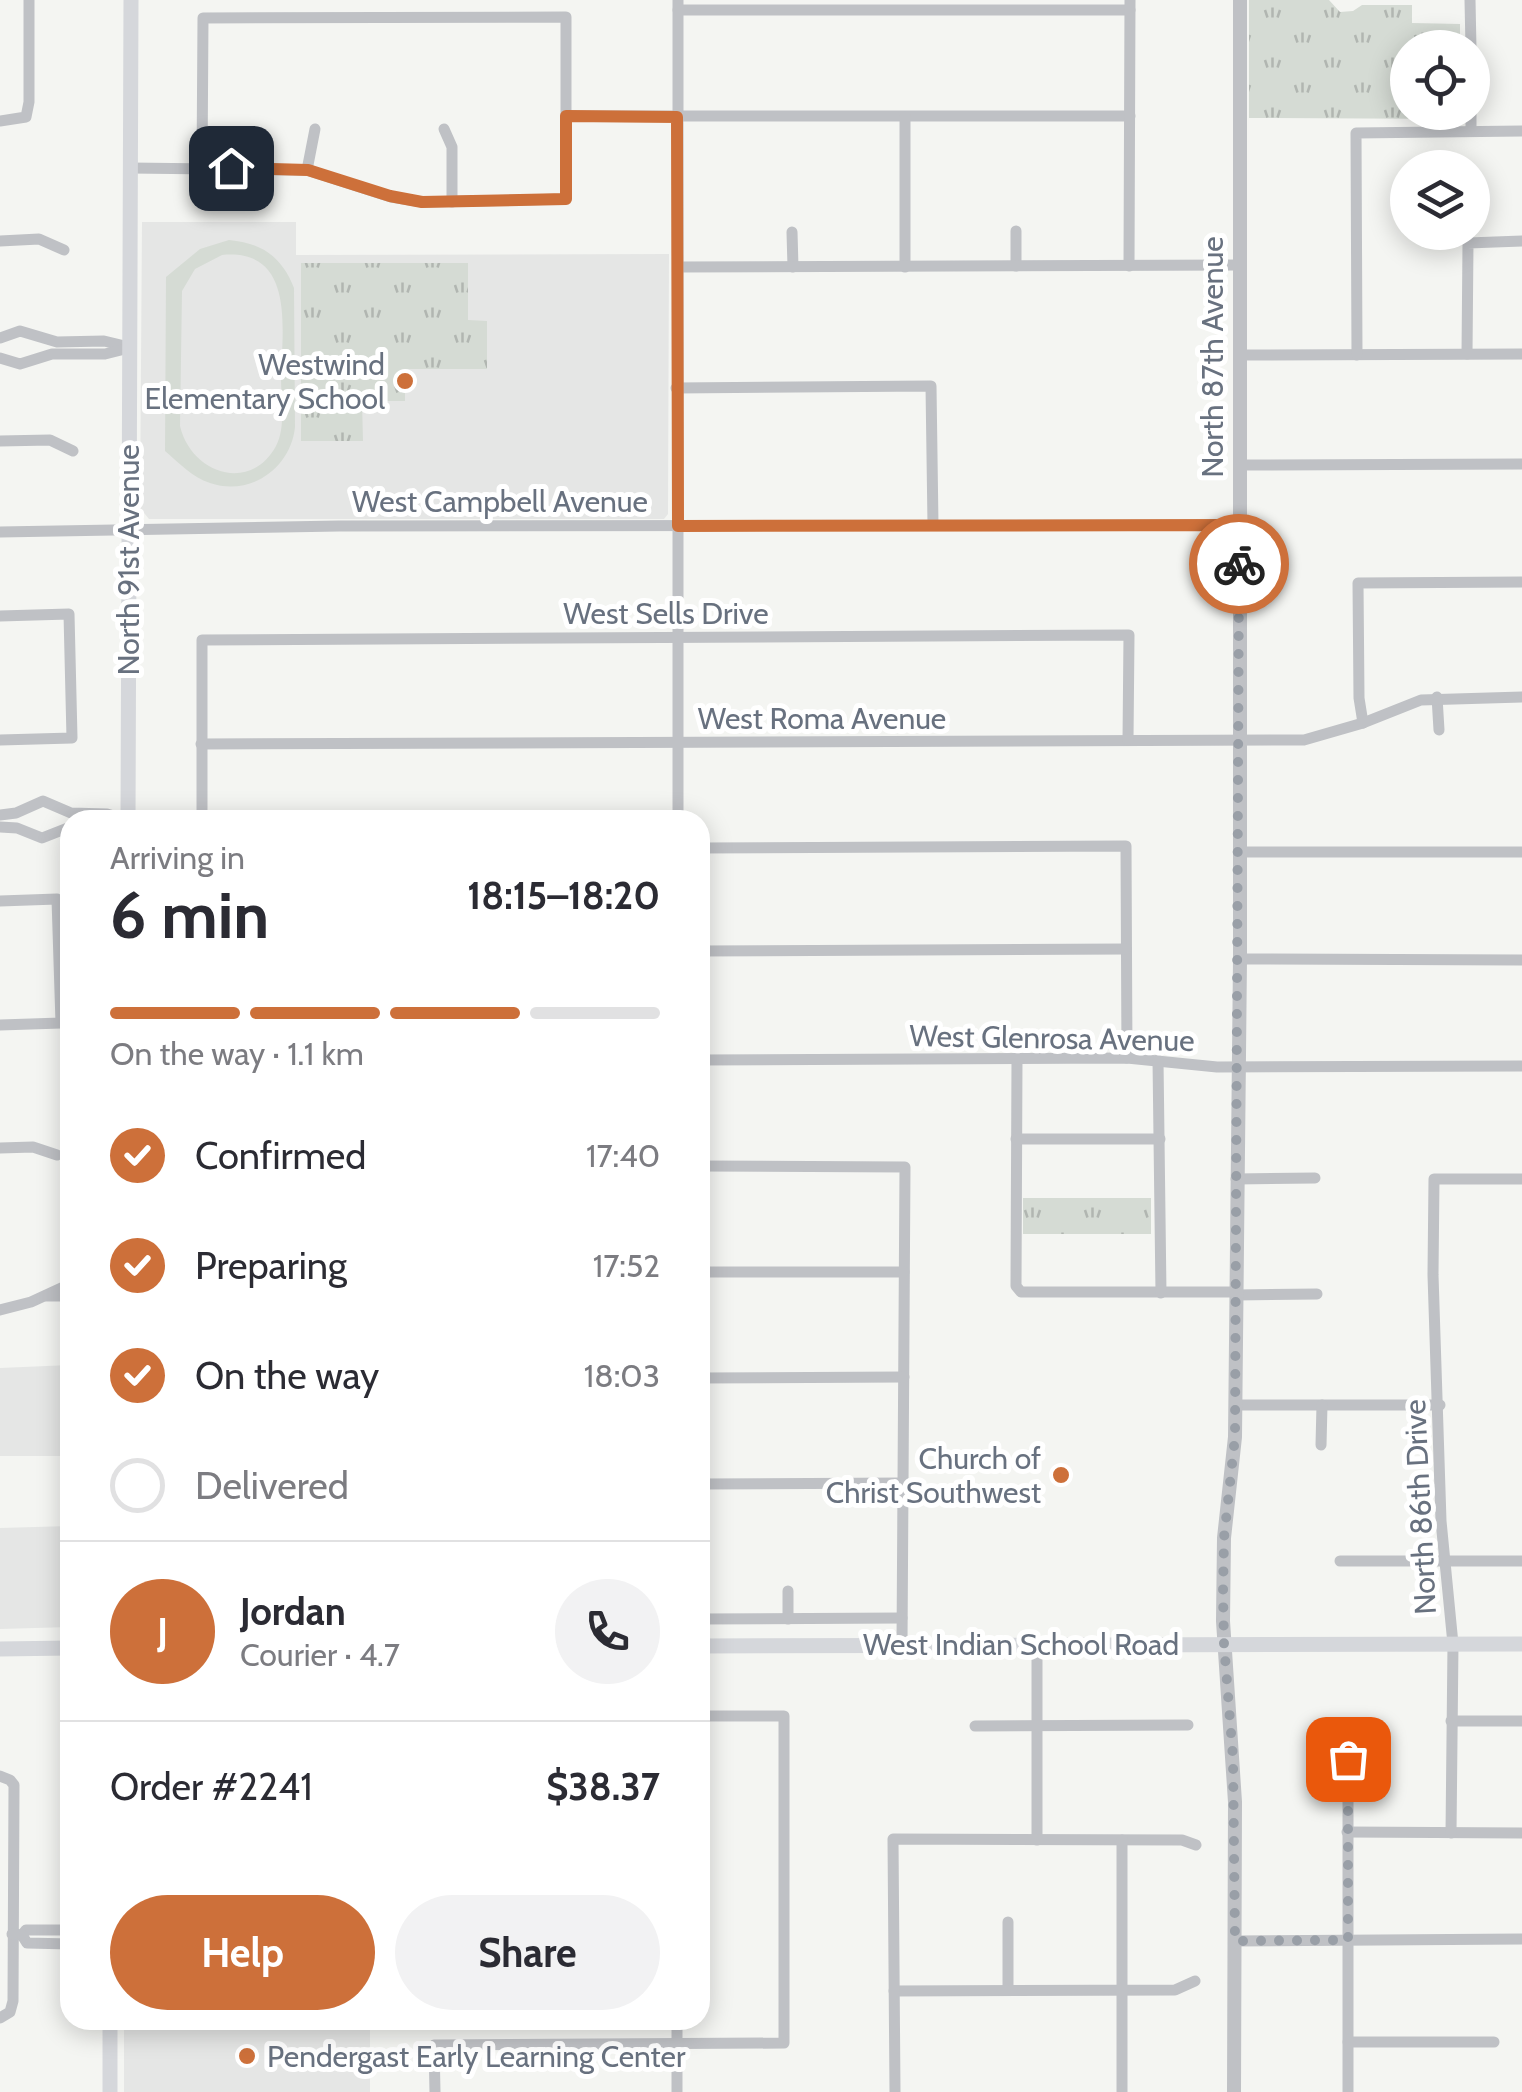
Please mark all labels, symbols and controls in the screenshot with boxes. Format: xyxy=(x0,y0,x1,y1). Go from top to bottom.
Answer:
map controls xyxy=(1390,30,1490,250)
button: locate xyxy=(1390,30,1490,130)
pin xyxy=(189,126,274,211)
icon: home xyxy=(204,141,259,196)
button: layers xyxy=(1390,150,1490,250)
street label: North 87th Avenue xyxy=(1194,236,1231,478)
place label: Westwind Elementary School xyxy=(145,346,385,417)
marker: Westwind Elementary School xyxy=(394,370,416,392)
street label: North 91st Avenue xyxy=(110,444,147,676)
street label: West Campbell Avenue xyxy=(352,483,648,520)
courier xyxy=(1189,514,1289,614)
icon: bike xyxy=(1212,537,1267,592)
street label: West Sells Drive xyxy=(563,595,769,632)
street label: West Roma Avenue xyxy=(698,700,946,737)
text: Arriving in xyxy=(110,838,245,877)
text: 18:15–18:20 xyxy=(467,872,660,919)
text: 6 min xyxy=(110,875,269,954)
street label: West Glenrosa Avenue xyxy=(909,1017,1195,1059)
text: On the way · 1.1 km xyxy=(110,1034,364,1073)
icon: check xyxy=(110,1128,165,1183)
text: Confirmed xyxy=(195,1132,366,1179)
text: 17:40 xyxy=(586,1136,660,1175)
icon: check xyxy=(110,1238,165,1293)
text: Preparing xyxy=(195,1242,347,1289)
text: 17:52 xyxy=(593,1246,660,1285)
icon: check xyxy=(110,1348,165,1403)
text: On the way xyxy=(195,1352,379,1399)
text: 18:03 xyxy=(584,1356,660,1395)
street label: North 86th Drive xyxy=(1396,1398,1444,1616)
place label: Church of Christ Southwest xyxy=(826,1440,1041,1511)
text: Delivered xyxy=(195,1462,349,1509)
marker: Church of Christ Southwest xyxy=(1050,1464,1072,1486)
button: phone xyxy=(555,1579,660,1684)
text: Jordan xyxy=(240,1588,346,1635)
text: J xyxy=(157,1608,168,1655)
street label: West Indian School Road xyxy=(863,1626,1179,1663)
text: Courier · 4.7 xyxy=(240,1635,400,1674)
pin xyxy=(1306,1717,1391,1802)
icon: bag xyxy=(1321,1732,1376,1787)
text: Order #2241 xyxy=(110,1763,313,1810)
text: $38.37 xyxy=(546,1763,660,1810)
button: Help xyxy=(110,1895,375,2010)
button: Share xyxy=(395,1895,660,2010)
place label: Pendergast Early Learning Center xyxy=(267,2038,686,2075)
marker: Pendergast Early Learning Center xyxy=(236,2045,258,2067)

